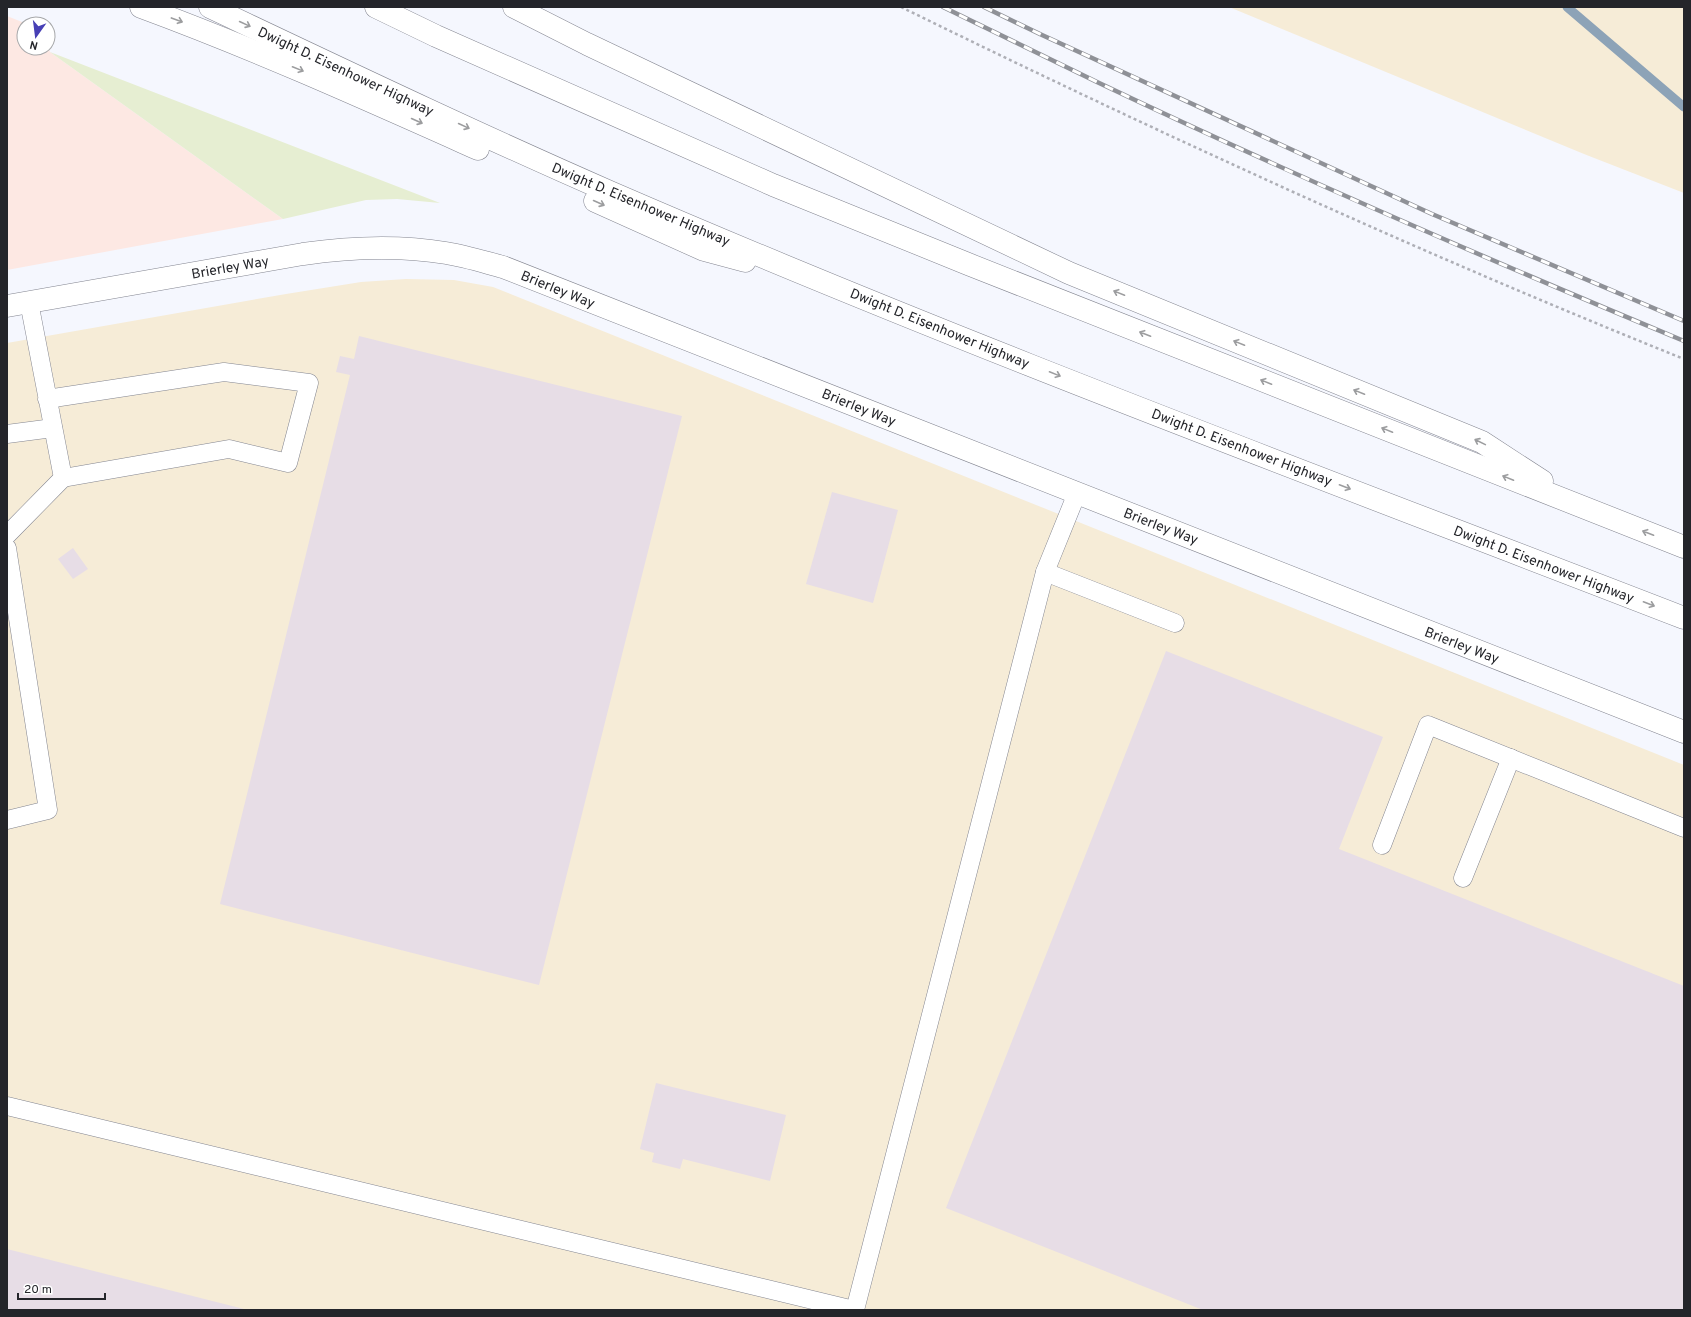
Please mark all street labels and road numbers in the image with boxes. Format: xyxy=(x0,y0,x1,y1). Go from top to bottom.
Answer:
street label: Dwight D. Eisenhower Highway xyxy=(255,24,436,121)
street label: Dwight D. Eisenhower Highway xyxy=(549,160,732,251)
street label: Brierley Way xyxy=(190,253,270,284)
street label: Brierley Way xyxy=(518,268,597,313)
street label: Dwight D. Eisenhower Highway xyxy=(847,286,1032,373)
street label: Brierley Way xyxy=(819,386,898,431)
street label: Dwight D. Eisenhower Highway xyxy=(1149,406,1334,491)
street label: Brierley Way xyxy=(1121,505,1200,549)
street label: Dwight D. Eisenhower Highway xyxy=(1451,523,1636,608)
street label: Brierley Way xyxy=(1422,624,1501,668)

